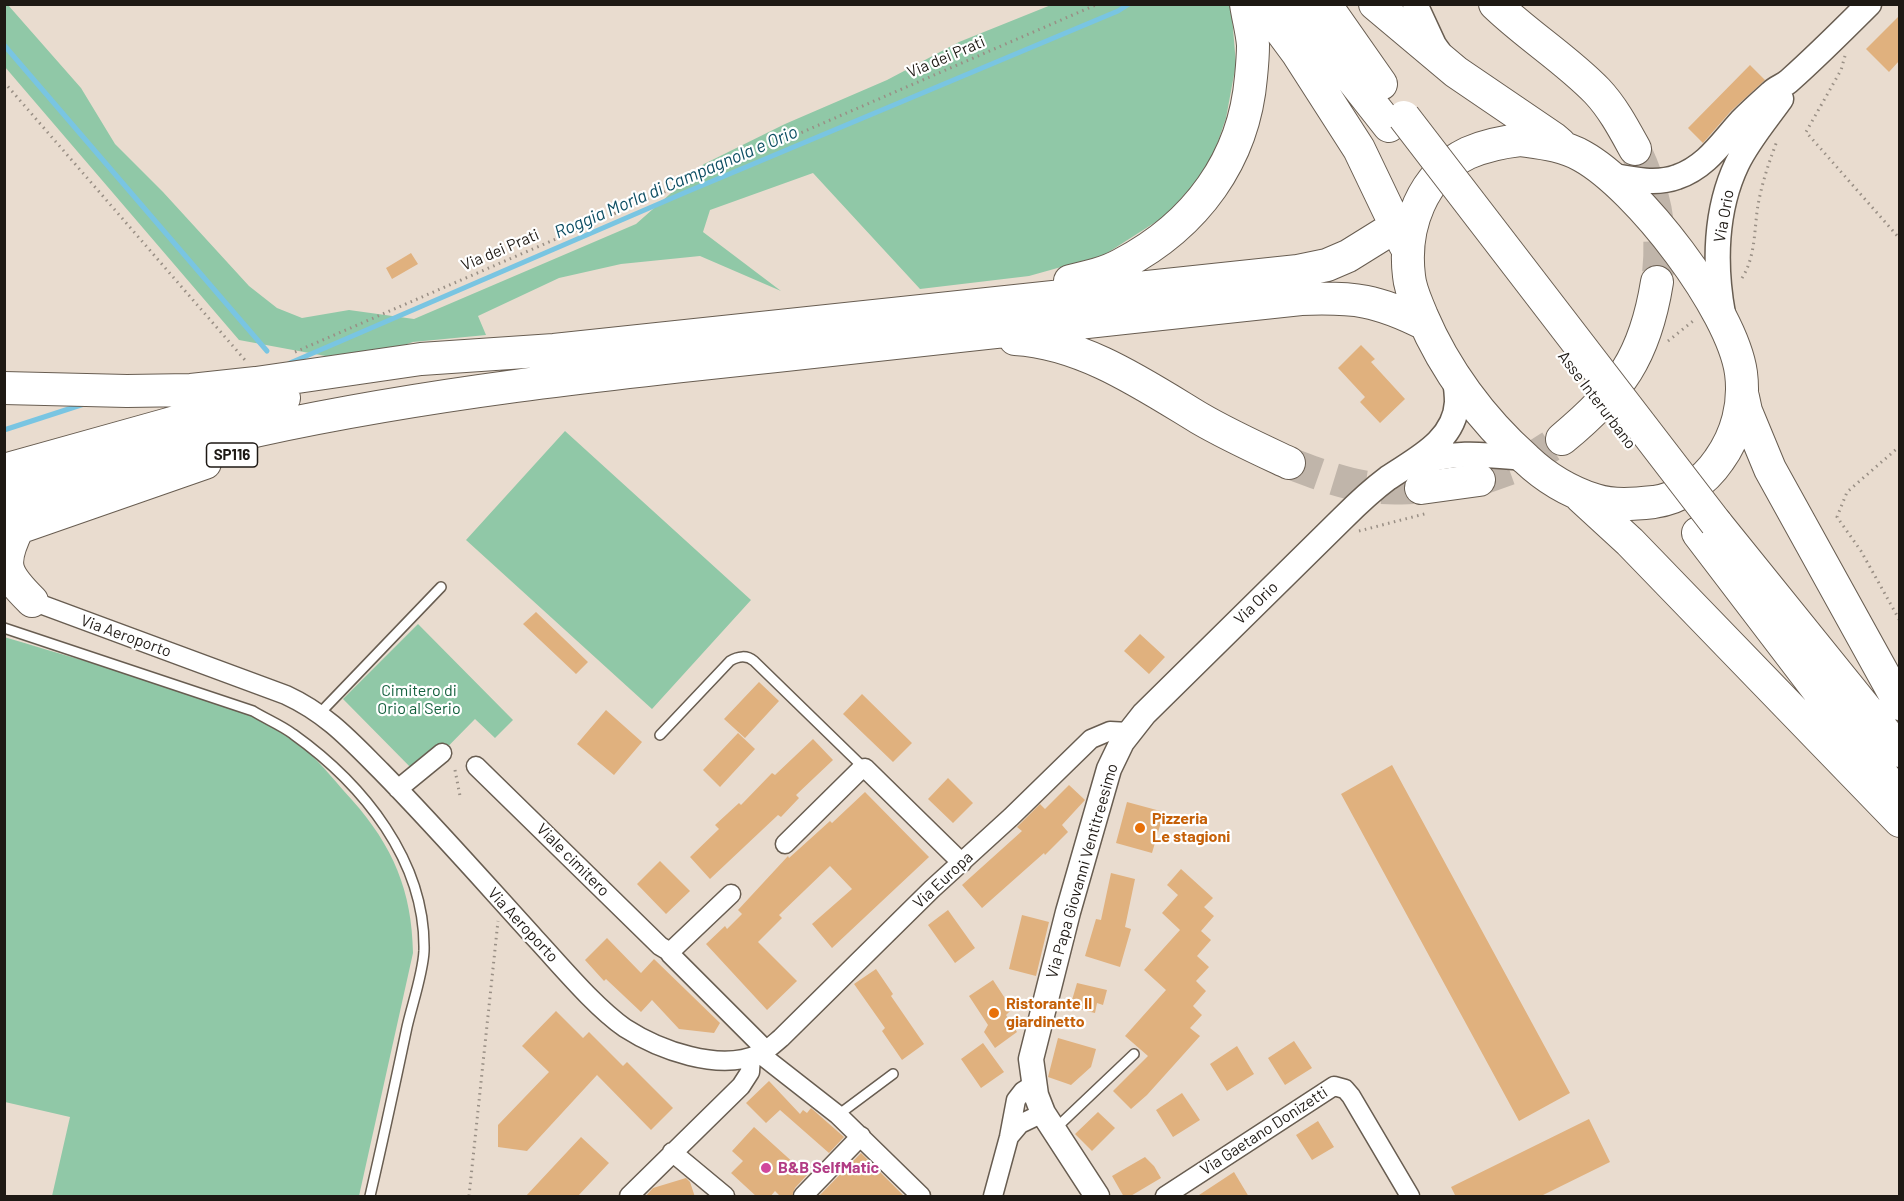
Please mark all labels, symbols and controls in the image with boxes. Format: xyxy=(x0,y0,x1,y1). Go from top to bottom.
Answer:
street label: Via dei Prati xyxy=(904,32,988,82)
water label: Roggia Morla di Campagnola e Orio xyxy=(551,121,801,243)
street label: Via Orio xyxy=(1710,188,1738,244)
street label: Via dei Prati xyxy=(458,225,542,275)
street label: Asse Interurbano xyxy=(1554,347,1640,453)
road number: SP116 xyxy=(206,443,258,467)
street label: Via Orio xyxy=(1230,578,1282,628)
street label: Via Aeroporto xyxy=(78,611,174,661)
park label: Cimitero di Orio al Serio xyxy=(377,681,461,719)
street label: Via Papa Giovanni Ventitreesimo xyxy=(1042,761,1122,981)
place label: Pizzeria Le stagioni xyxy=(1152,809,1230,847)
street label: Viale cimitero xyxy=(532,819,614,901)
marker: Pizzeria Le stagioni xyxy=(1133,821,1147,835)
street label: Via Europa xyxy=(909,848,977,912)
street label: Via Aeroporto xyxy=(484,884,562,966)
place label: Ristorante Il giardinetto xyxy=(1006,994,1092,1032)
marker: Ristorante Il giardinetto xyxy=(987,1006,1001,1020)
street label: Via Gaetano Donizetti xyxy=(1197,1083,1331,1179)
place label: B&B SelfMatic xyxy=(778,1158,879,1178)
marker: B&B SelfMatic xyxy=(759,1161,773,1175)

